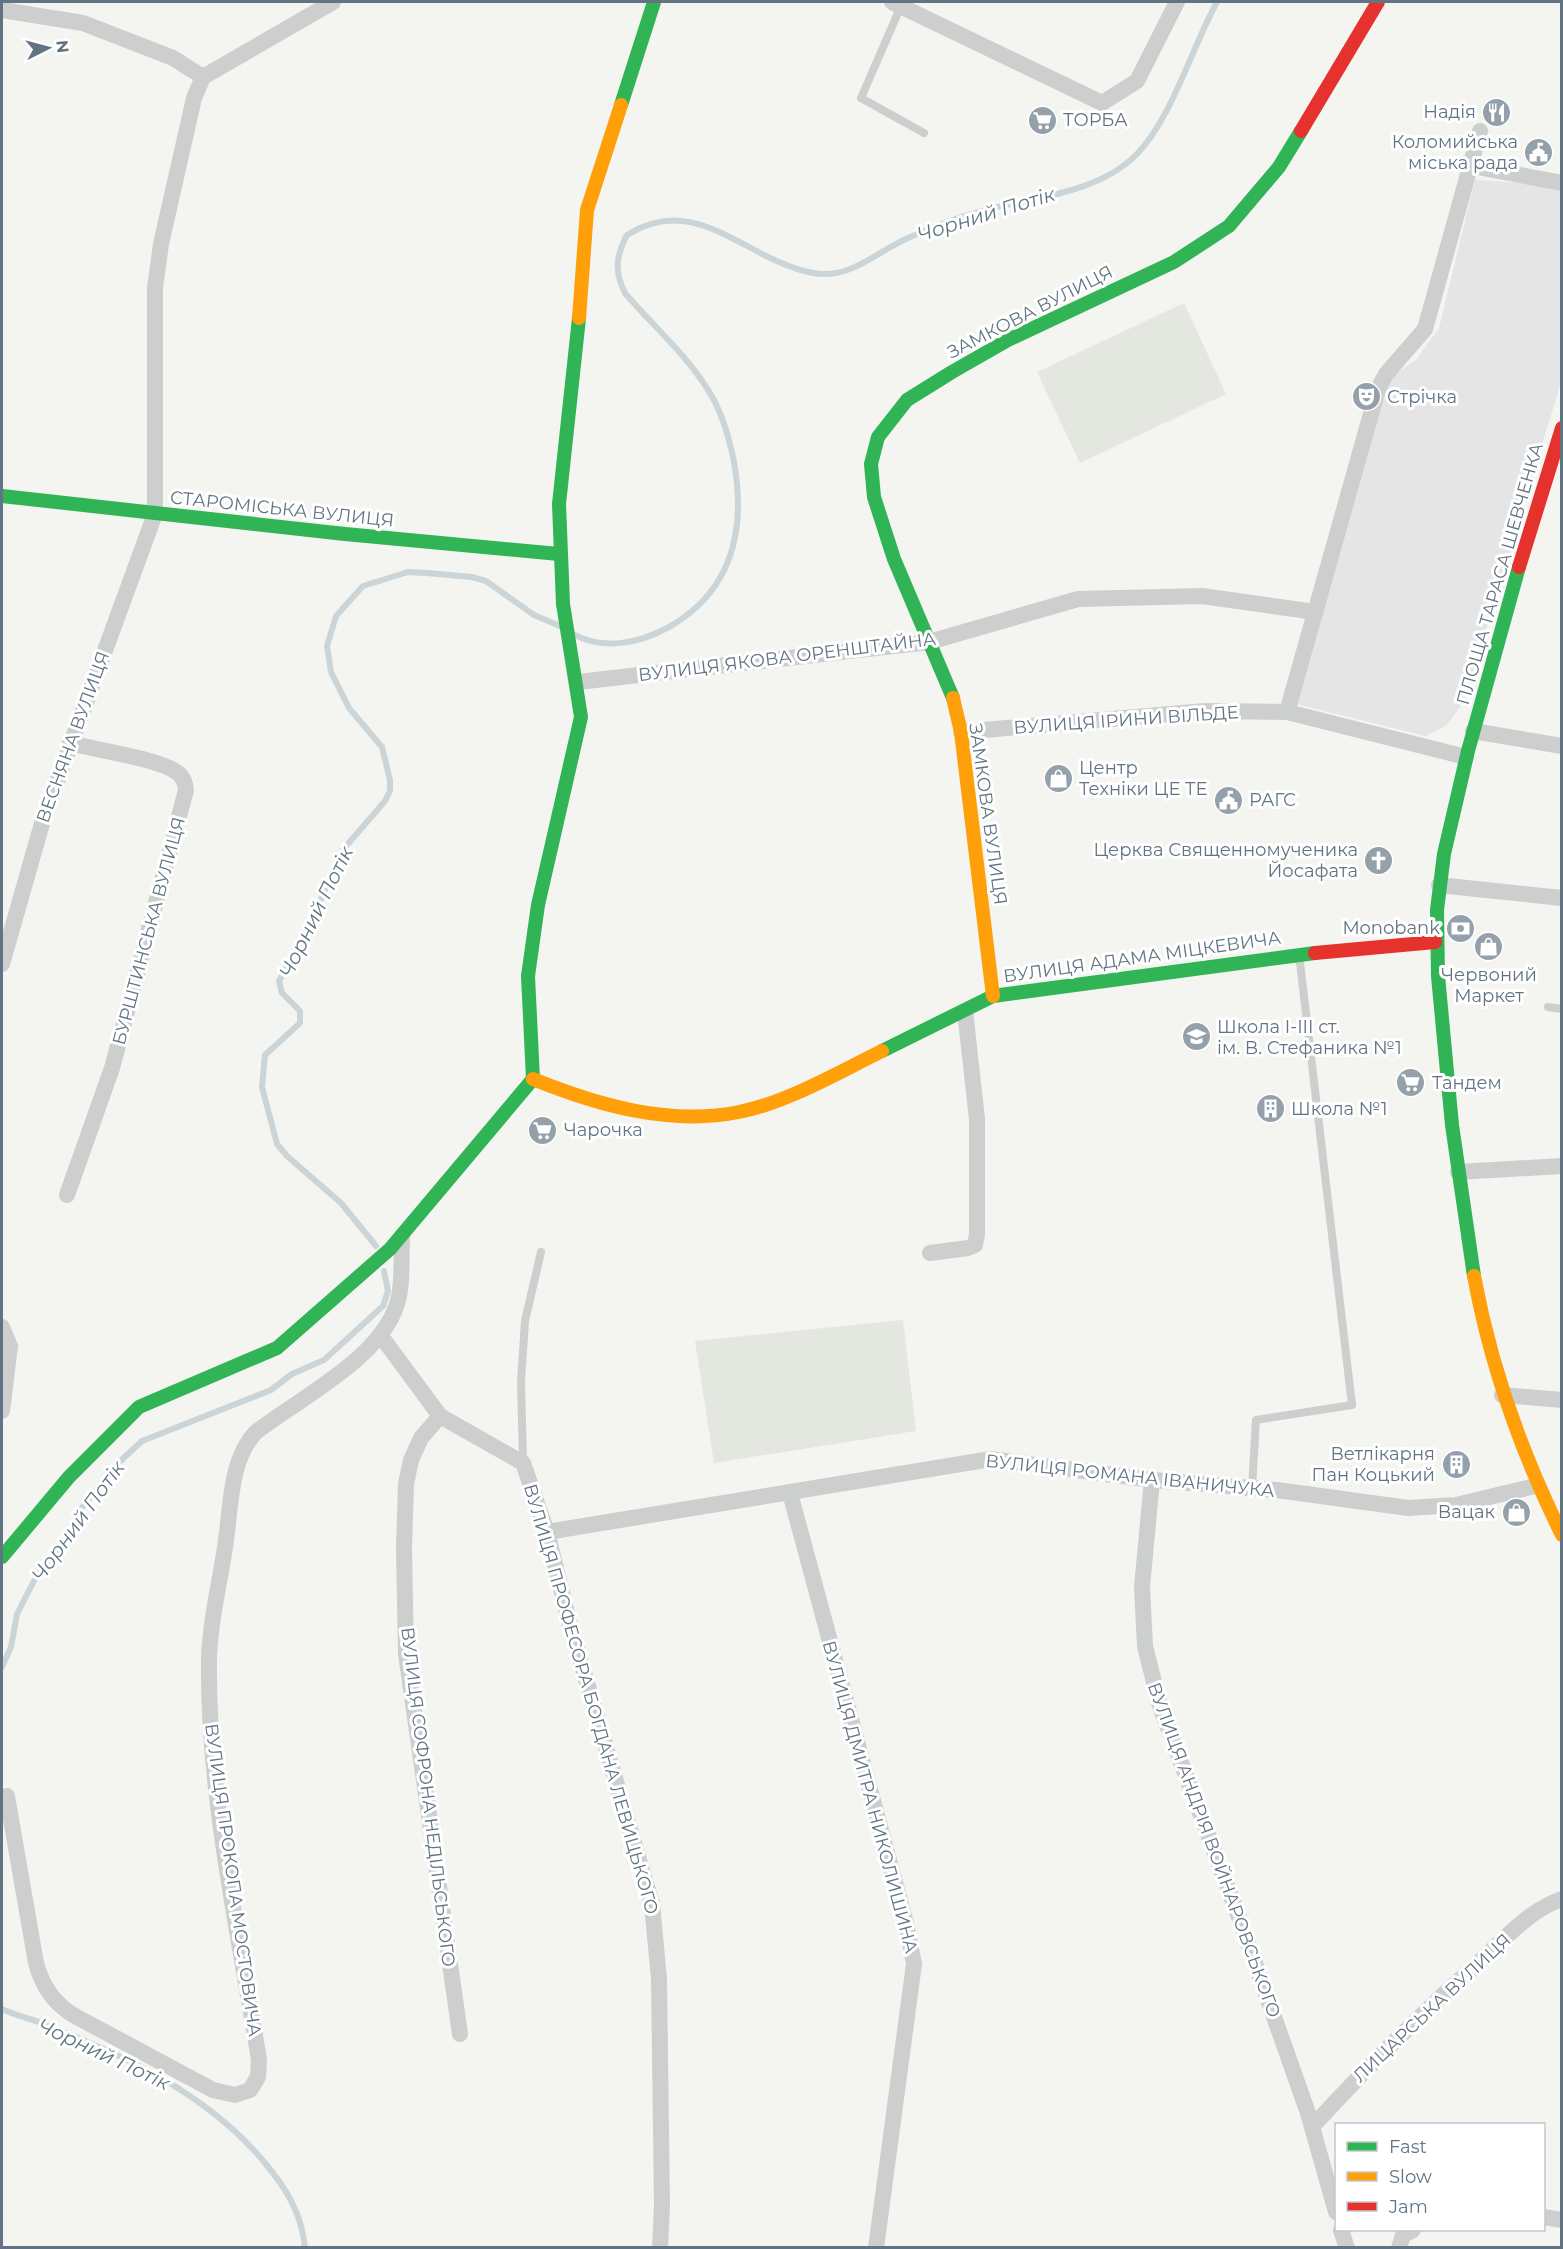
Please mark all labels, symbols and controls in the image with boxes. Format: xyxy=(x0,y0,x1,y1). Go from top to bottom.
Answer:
north arrow xyxy=(18,18,78,78)
text: N xyxy=(52,39,73,54)
restaurant icon: Надія xyxy=(1481,96,1513,128)
place label: Надія xyxy=(1423,101,1476,123)
supermarket icon: ТОРБА xyxy=(1026,104,1058,136)
place label: ТОРБА xyxy=(1063,109,1128,131)
place label: Коломийська міська рада xyxy=(1392,131,1518,174)
public building icon: Коломийська міська рада xyxy=(1523,136,1555,168)
water label: Чорний Потік xyxy=(914,181,1059,246)
street label: ЗАМКОВА ВУЛИЦЯ xyxy=(943,261,1117,363)
theatre icon: Стрічка xyxy=(1350,381,1382,413)
place label: Стрічка xyxy=(1387,386,1457,408)
street label: ПЛОЩА ТАРАСА ШЕВЧЕНКА xyxy=(1452,440,1548,707)
street label: СТАРОМІСЬКА ВУЛИЦЯ xyxy=(169,486,395,532)
street label: ВУЛИЦЯ ЯКОВА ОРЕНШТАЙНА xyxy=(637,628,938,686)
street label: ВЕСНЯНА ВУЛИЦЯ xyxy=(32,648,114,826)
street label: ВУЛИЦЯ ІРИНИ ВІЛЬДЕ xyxy=(1013,701,1239,739)
street label: ЗАМКОВА ВУЛИЦЯ xyxy=(964,722,1012,906)
place label: Центр Техніки ЦЕ ТЕ xyxy=(1079,757,1208,800)
shop icon: Центр Техніки ЦЕ ТЕ xyxy=(1042,762,1074,794)
public building icon: РАГС xyxy=(1212,784,1244,816)
place label: РАГС xyxy=(1249,789,1296,811)
street label: БУРШТИНСЬКА ВУЛИЦЯ xyxy=(108,815,190,1047)
place label: Церква Священномученика Йосафата xyxy=(1094,839,1358,882)
water label: Чорний Потік xyxy=(274,841,359,982)
church icon: Церква Священномученика Йосафата xyxy=(1363,844,1395,876)
bank icon: Monobank xyxy=(1445,912,1477,944)
place label: Monobank xyxy=(1342,917,1440,939)
street label: ВУЛИЦЯ АДАМА МІЦКЕВИЧА xyxy=(1002,927,1283,987)
shop icon: Червоний Маркет xyxy=(1473,930,1505,962)
place label: Червоний Маркет xyxy=(1441,964,1537,1007)
place label: Школа I-III ст. ім. В. Стефаника №1 xyxy=(1217,1016,1402,1059)
school or university icon: Школа I-III ст. ім. В. Стефаника №1 xyxy=(1180,1021,1212,1053)
supermarket icon: Тандем xyxy=(1395,1067,1427,1099)
place label: Тандем xyxy=(1432,1072,1502,1094)
building icon: Школа №1 xyxy=(1254,1093,1286,1125)
place label: Школа №1 xyxy=(1291,1098,1387,1120)
supermarket icon: Чарочка xyxy=(527,1114,559,1146)
place label: Чарочка xyxy=(564,1119,643,1141)
place label: Ветлікарня Пан Коцький xyxy=(1312,1443,1435,1486)
building icon: Ветлікарня Пан Коцький xyxy=(1440,1448,1472,1480)
street label: ВУЛИЦЯ РОМАНА ІВАНИЧУКА xyxy=(984,1450,1276,1502)
water label: Чорний Потік xyxy=(26,1455,131,1586)
street label: ВУЛИЦЯ ПРОФЕСОРА БОГДАНА ЛЕВИЦЬКОГО xyxy=(519,1481,663,1917)
shop icon: Вацак xyxy=(1500,1496,1532,1528)
place label: Вацак xyxy=(1438,1501,1496,1523)
street label: ВУЛИЦЯ СОФРОНА НЕДІЛЬСЬКОГО xyxy=(396,1626,460,1968)
street label: ВУЛИЦЯ ДМИТРА НИКОЛИШИНА xyxy=(818,1638,923,1956)
street label: ВУЛИЦЯ АНДРІЯ ВОЙНАРОВСЬКОГО xyxy=(1143,1679,1285,2021)
street label: ВУЛИЦЯ ПРОКОПА МОСТОВИЧА xyxy=(200,1722,266,2039)
street label: ЛИЦАРСЬКА ВУЛИЦЯ xyxy=(1348,1929,1516,2087)
water label: Чорний Потік xyxy=(34,2013,175,2096)
legend xyxy=(1335,2123,1545,2231)
text: Fast xyxy=(1389,2136,1427,2158)
text: Slow xyxy=(1389,2166,1432,2188)
text: Jam xyxy=(1388,2196,1428,2218)

